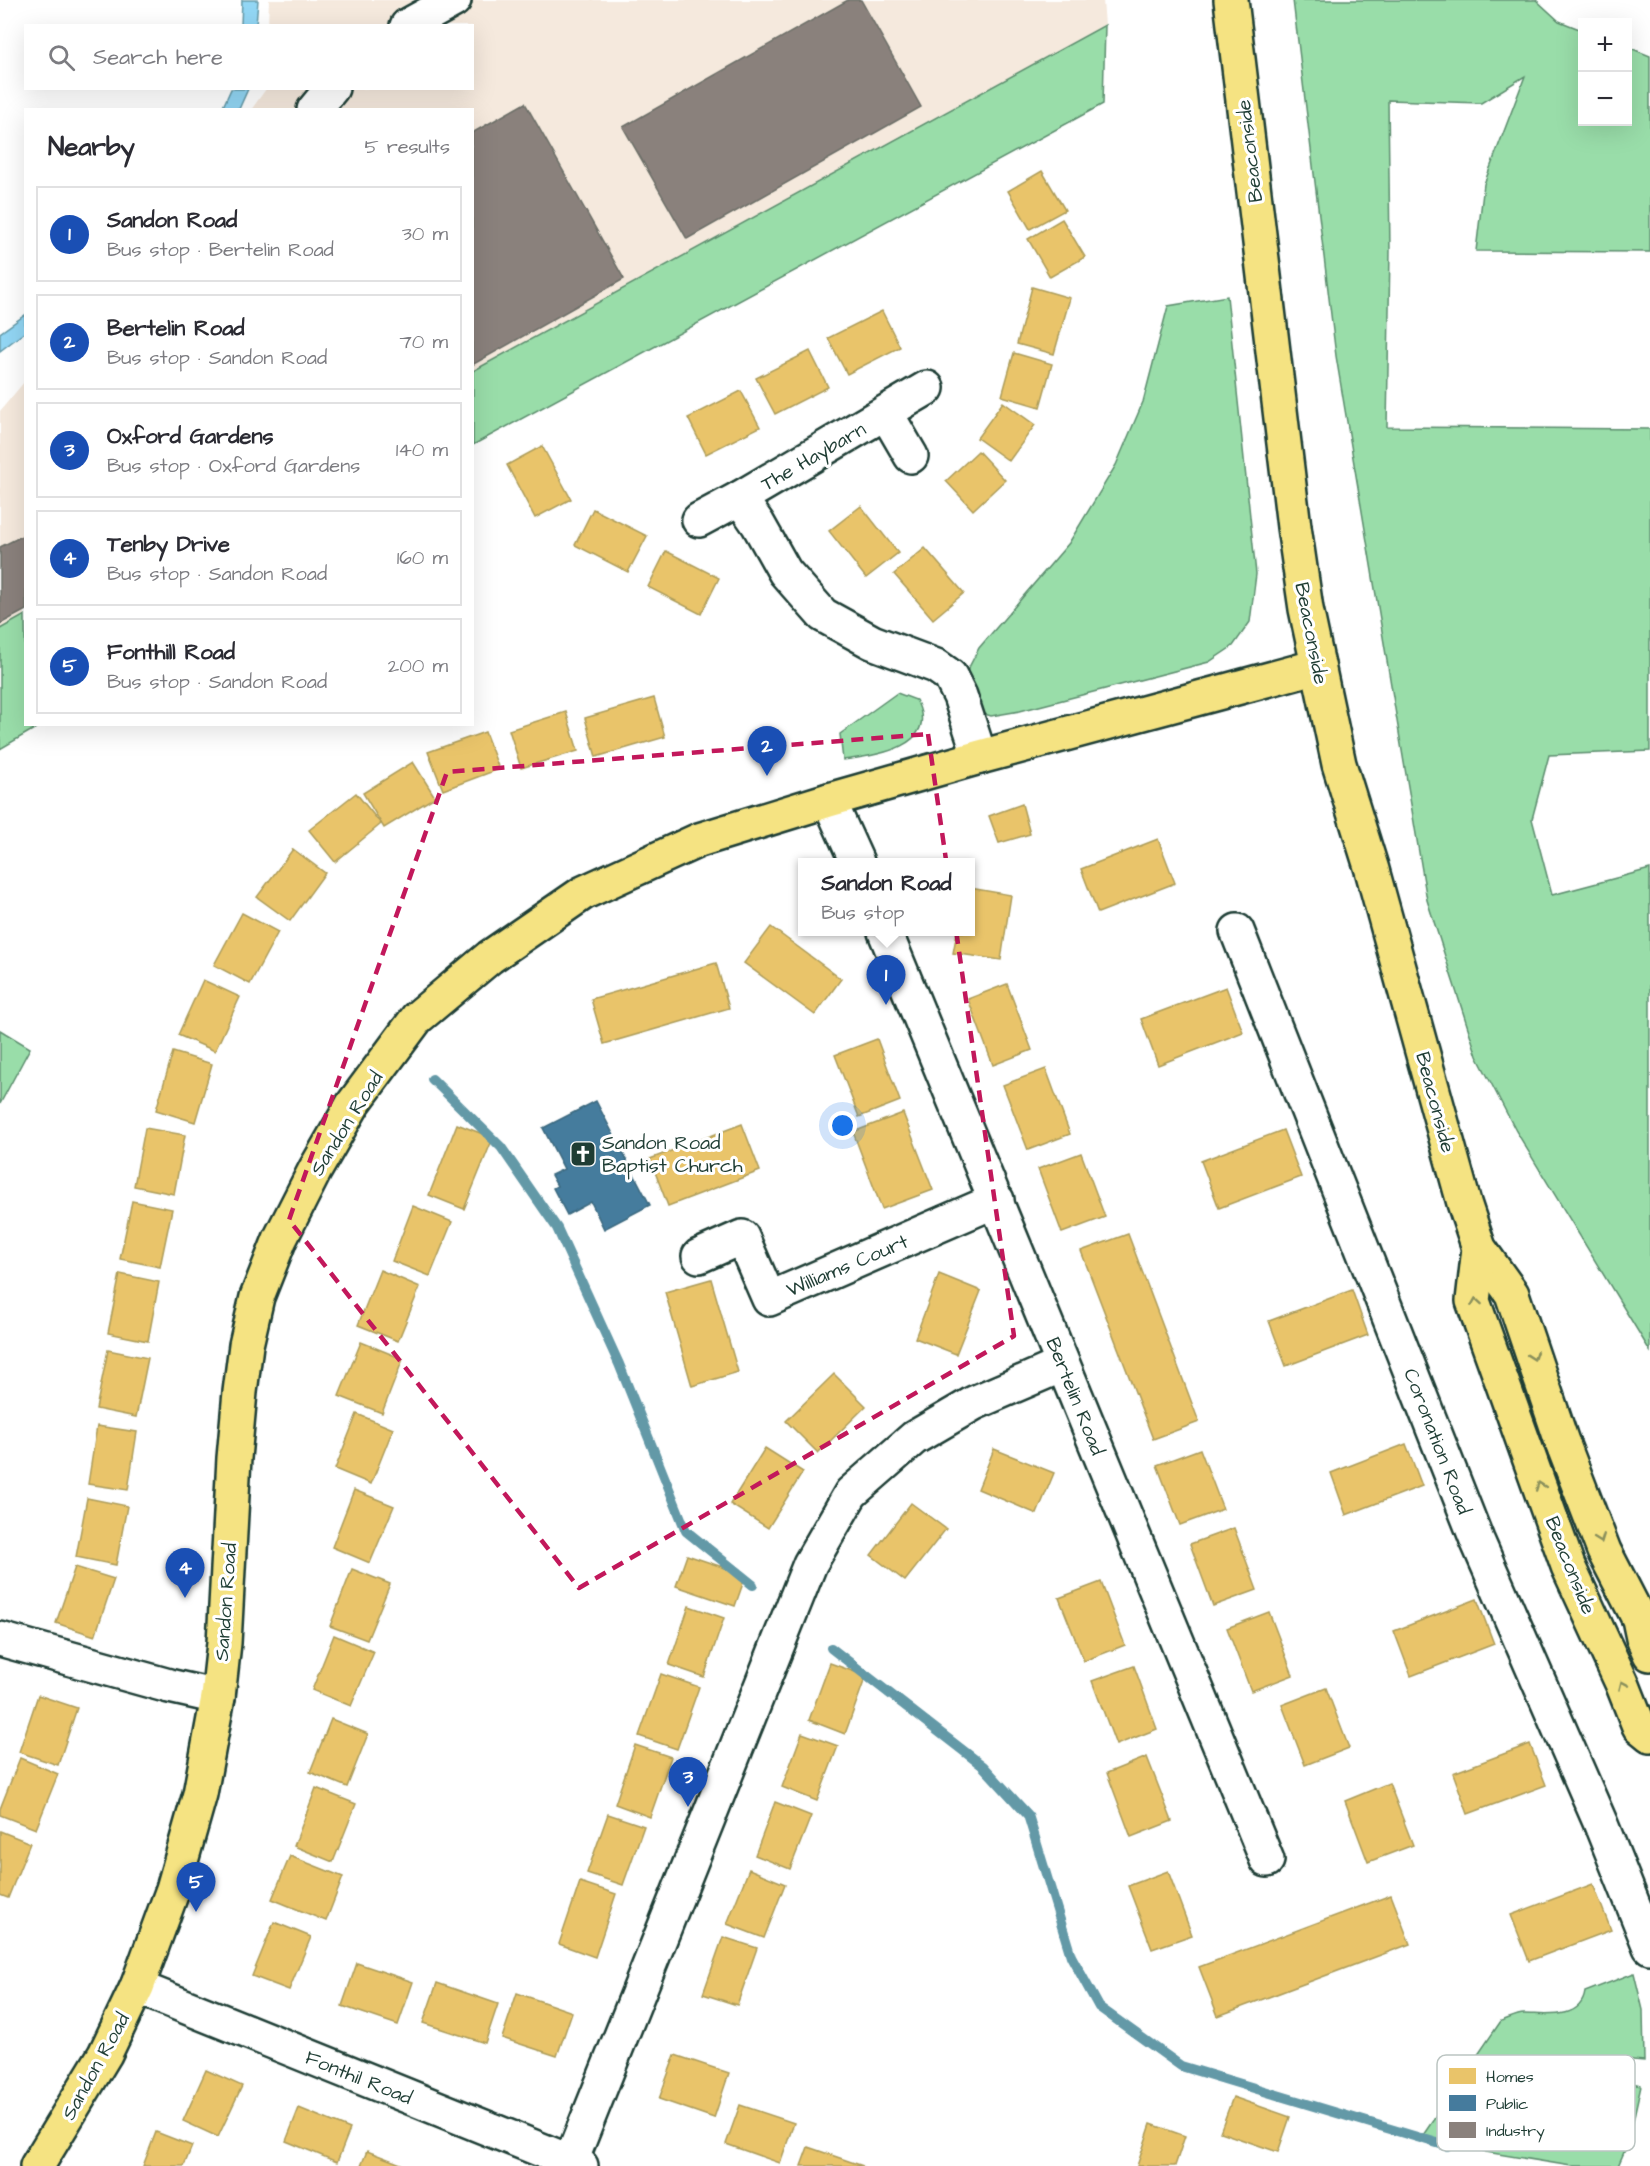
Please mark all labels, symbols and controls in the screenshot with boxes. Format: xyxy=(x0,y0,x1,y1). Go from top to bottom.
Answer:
map controls xyxy=(1578,18,1632,126)
button: + xyxy=(1578,18,1632,72)
search box xyxy=(24,24,474,90)
icon: search xyxy=(45,41,78,74)
text: Search here xyxy=(93,42,223,73)
button: − xyxy=(1578,72,1632,126)
street label: Beaconside xyxy=(1230,98,1270,204)
text: Nearby xyxy=(48,129,135,165)
text: 5 results xyxy=(365,133,450,161)
text: Sandon Road xyxy=(107,205,237,236)
text: 1 xyxy=(68,220,71,248)
text: 30 m xyxy=(402,220,448,248)
text: Bus stop · Bertelin Road xyxy=(107,236,334,264)
text: Bertelin Road xyxy=(107,313,245,344)
text: 2 xyxy=(64,328,75,356)
text: 70 m xyxy=(400,328,448,356)
text: Bus stop · Sandon Road xyxy=(107,344,327,372)
street label: The Haybarn xyxy=(756,416,872,499)
text: Oxford Gardens xyxy=(107,421,274,452)
text: 3 xyxy=(64,436,75,464)
text: 140 m xyxy=(396,436,448,464)
text: Bus stop · Oxford Gardens xyxy=(107,452,360,480)
text: Tenby Drive xyxy=(107,529,230,560)
text: 4 xyxy=(63,544,76,572)
text: 160 m xyxy=(397,544,448,572)
text: Bus stop · Sandon Road xyxy=(107,560,327,588)
street label: Beaconside xyxy=(1287,580,1335,687)
text: Fonthill Road xyxy=(107,637,235,668)
text: 5 xyxy=(62,652,77,680)
text: 200 m xyxy=(388,652,448,680)
text: Bus stop · Sandon Road xyxy=(107,668,327,696)
pin: 2 xyxy=(748,726,786,776)
popup xyxy=(798,858,975,936)
text: Sandon Road xyxy=(821,868,952,899)
text: Bus stop xyxy=(821,899,904,927)
pin: 1 xyxy=(866,956,906,1005)
street label: Beaconside xyxy=(1408,1049,1462,1156)
street label: Sandon Road xyxy=(304,1066,390,1181)
your location xyxy=(828,1111,857,1140)
place label: Sandon Road Baptist Church xyxy=(602,1129,743,1180)
church icon: Sandon Road Baptist Church xyxy=(568,1139,598,1169)
street label: Williams Court xyxy=(782,1228,913,1304)
one-way arrow xyxy=(1470,1297,1482,1307)
street label: Bertelin Road xyxy=(1039,1333,1111,1460)
one-way arrow xyxy=(1525,1350,1538,1361)
street label: Coronation Road xyxy=(1396,1364,1478,1518)
one-way arrow xyxy=(1534,1481,1547,1492)
street label: Beaconside xyxy=(1538,1512,1602,1619)
one-way arrow xyxy=(1593,1533,1605,1544)
street label: Sandon Road xyxy=(208,1542,244,1662)
pin: 4 xyxy=(166,1548,204,1598)
one-way arrow xyxy=(1618,1680,1630,1691)
pin: 3 xyxy=(668,1758,708,1807)
pin: 5 xyxy=(176,1862,216,1912)
street label: Sandon Road xyxy=(55,2008,137,2125)
street label: Fonthil Road xyxy=(301,2044,416,2112)
legend xyxy=(1437,2055,1635,2151)
text: Homes xyxy=(1486,2066,1534,2088)
text: Public xyxy=(1486,2093,1528,2115)
text: Industry xyxy=(1486,2120,1545,2143)

